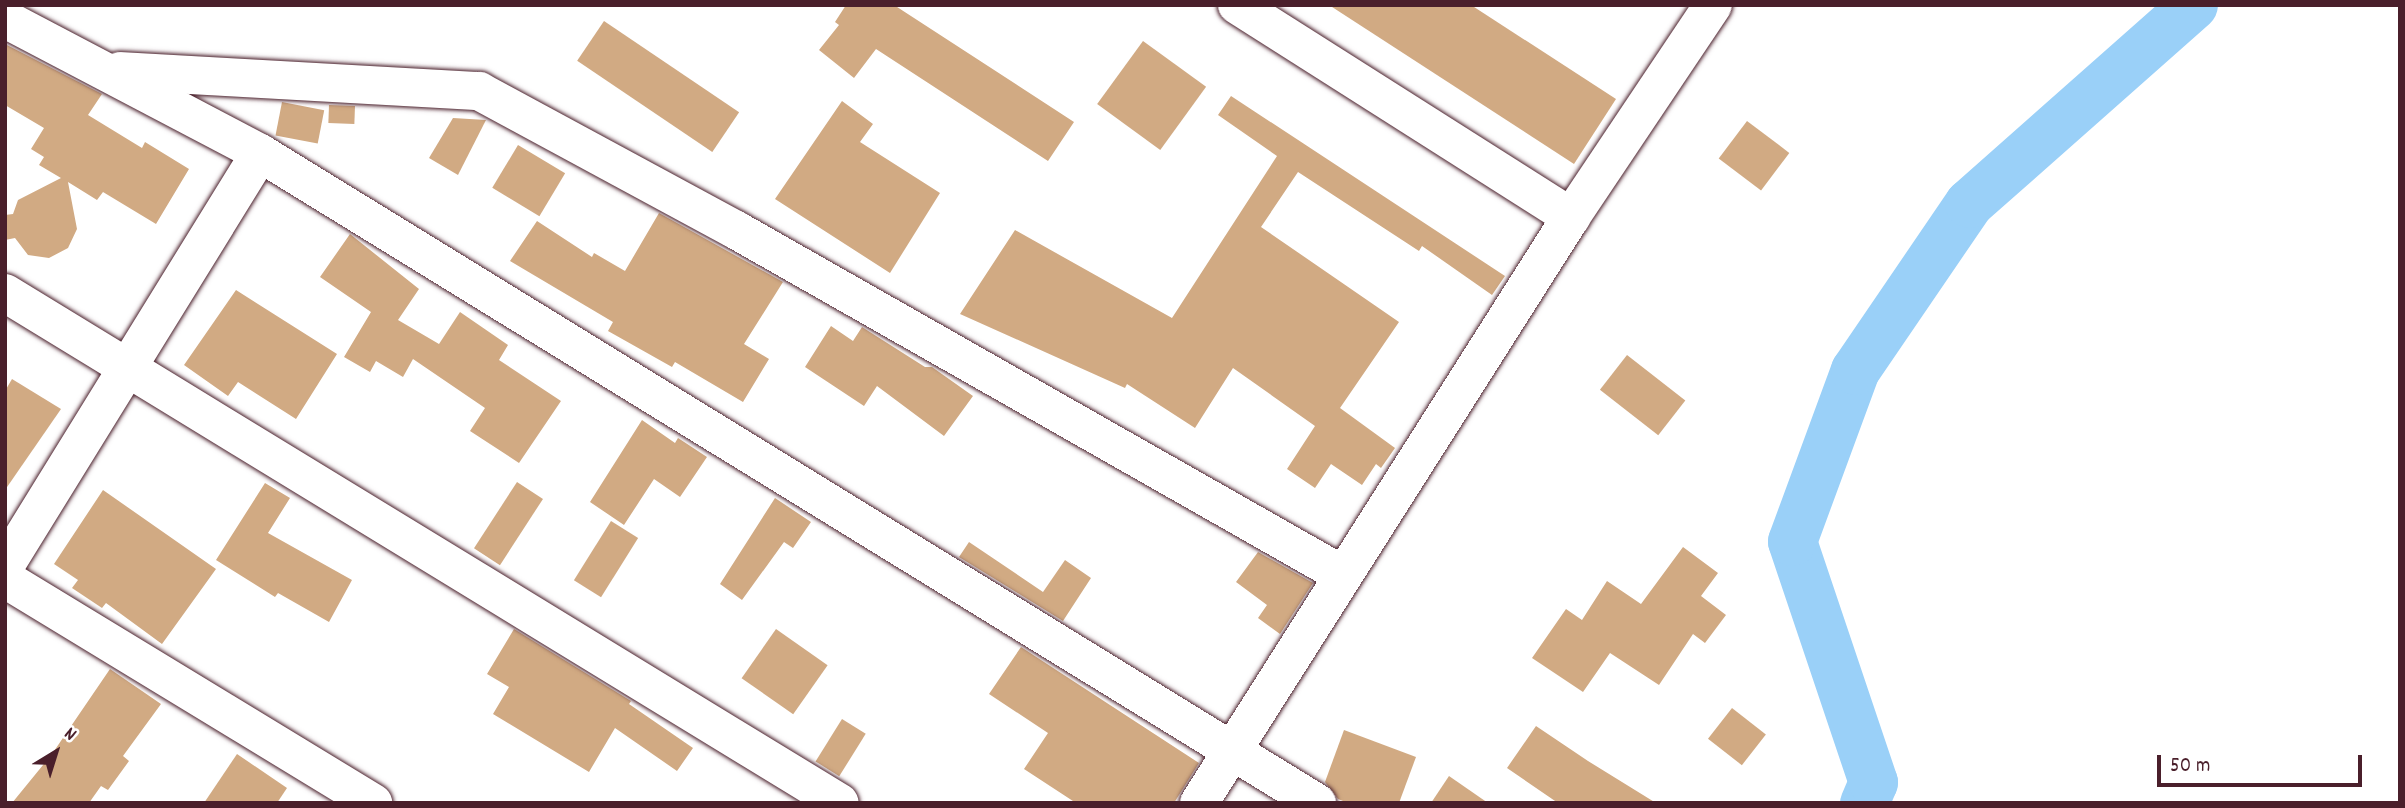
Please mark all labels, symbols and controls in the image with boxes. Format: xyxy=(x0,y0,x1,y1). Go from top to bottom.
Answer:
north arrow xyxy=(21,717,91,787)
text: N xyxy=(57,722,81,749)
scale bar xyxy=(2160,742,2365,786)
text: 50 m xyxy=(2170,752,2210,782)

